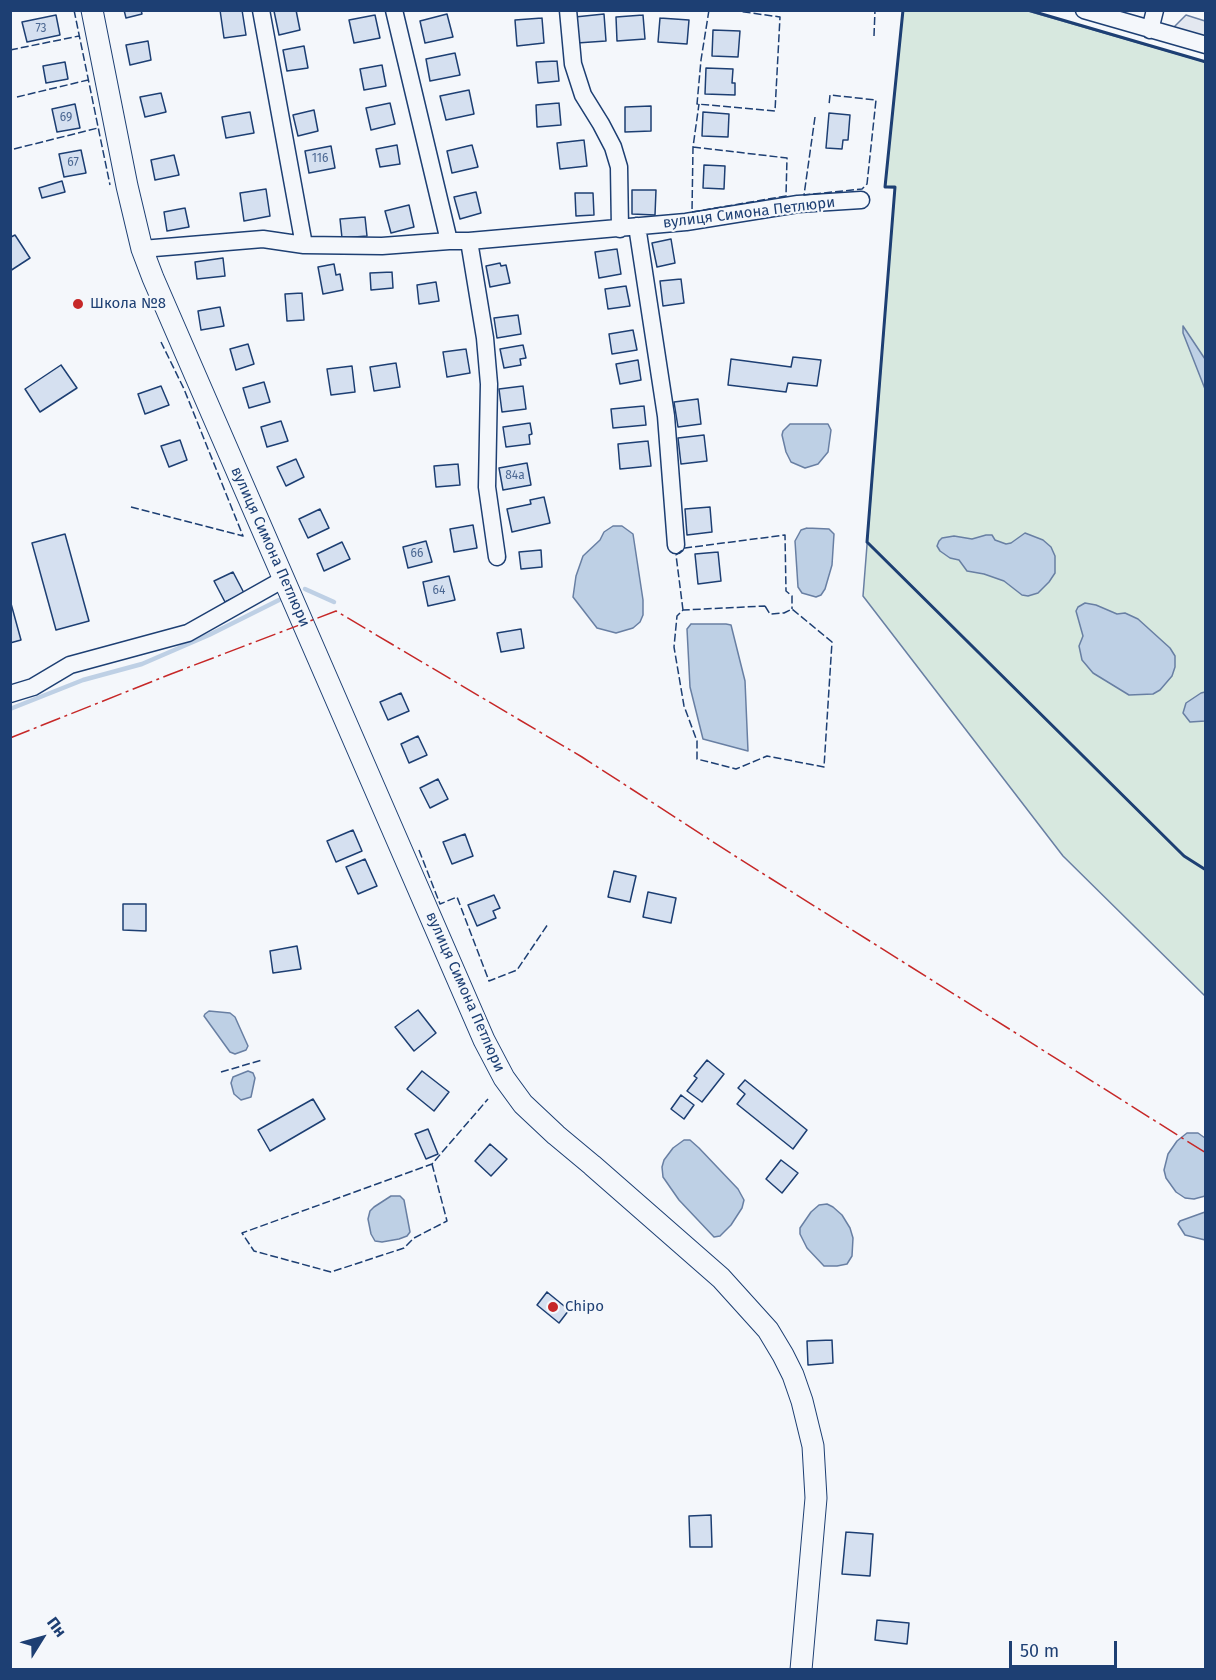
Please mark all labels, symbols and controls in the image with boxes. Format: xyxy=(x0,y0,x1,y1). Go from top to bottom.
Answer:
house number: 73 xyxy=(35,22,47,36)
house number: 69 xyxy=(60,111,72,125)
house number: 116 xyxy=(312,152,328,166)
house number: 67 xyxy=(67,156,79,170)
street label: вулиця Симона Петлюри xyxy=(662,194,836,232)
place label: Школа №8 xyxy=(90,295,166,313)
marker: Школа №8 xyxy=(71,297,85,311)
street label: вулиця Симона Петлюри xyxy=(227,464,313,630)
house number: 84а xyxy=(505,469,525,483)
house number: 66 xyxy=(411,547,423,561)
house number: 64 xyxy=(433,584,445,598)
street label: вулиця Симона Петлюри xyxy=(422,909,508,1075)
place label: Chipo xyxy=(565,1298,604,1316)
marker: Chipo xyxy=(546,1300,560,1314)
north arrow xyxy=(12,1608,72,1668)
text: Пн xyxy=(43,1613,70,1641)
scale bar xyxy=(1012,1629,1120,1667)
text: 50 m xyxy=(1020,1640,1059,1662)

